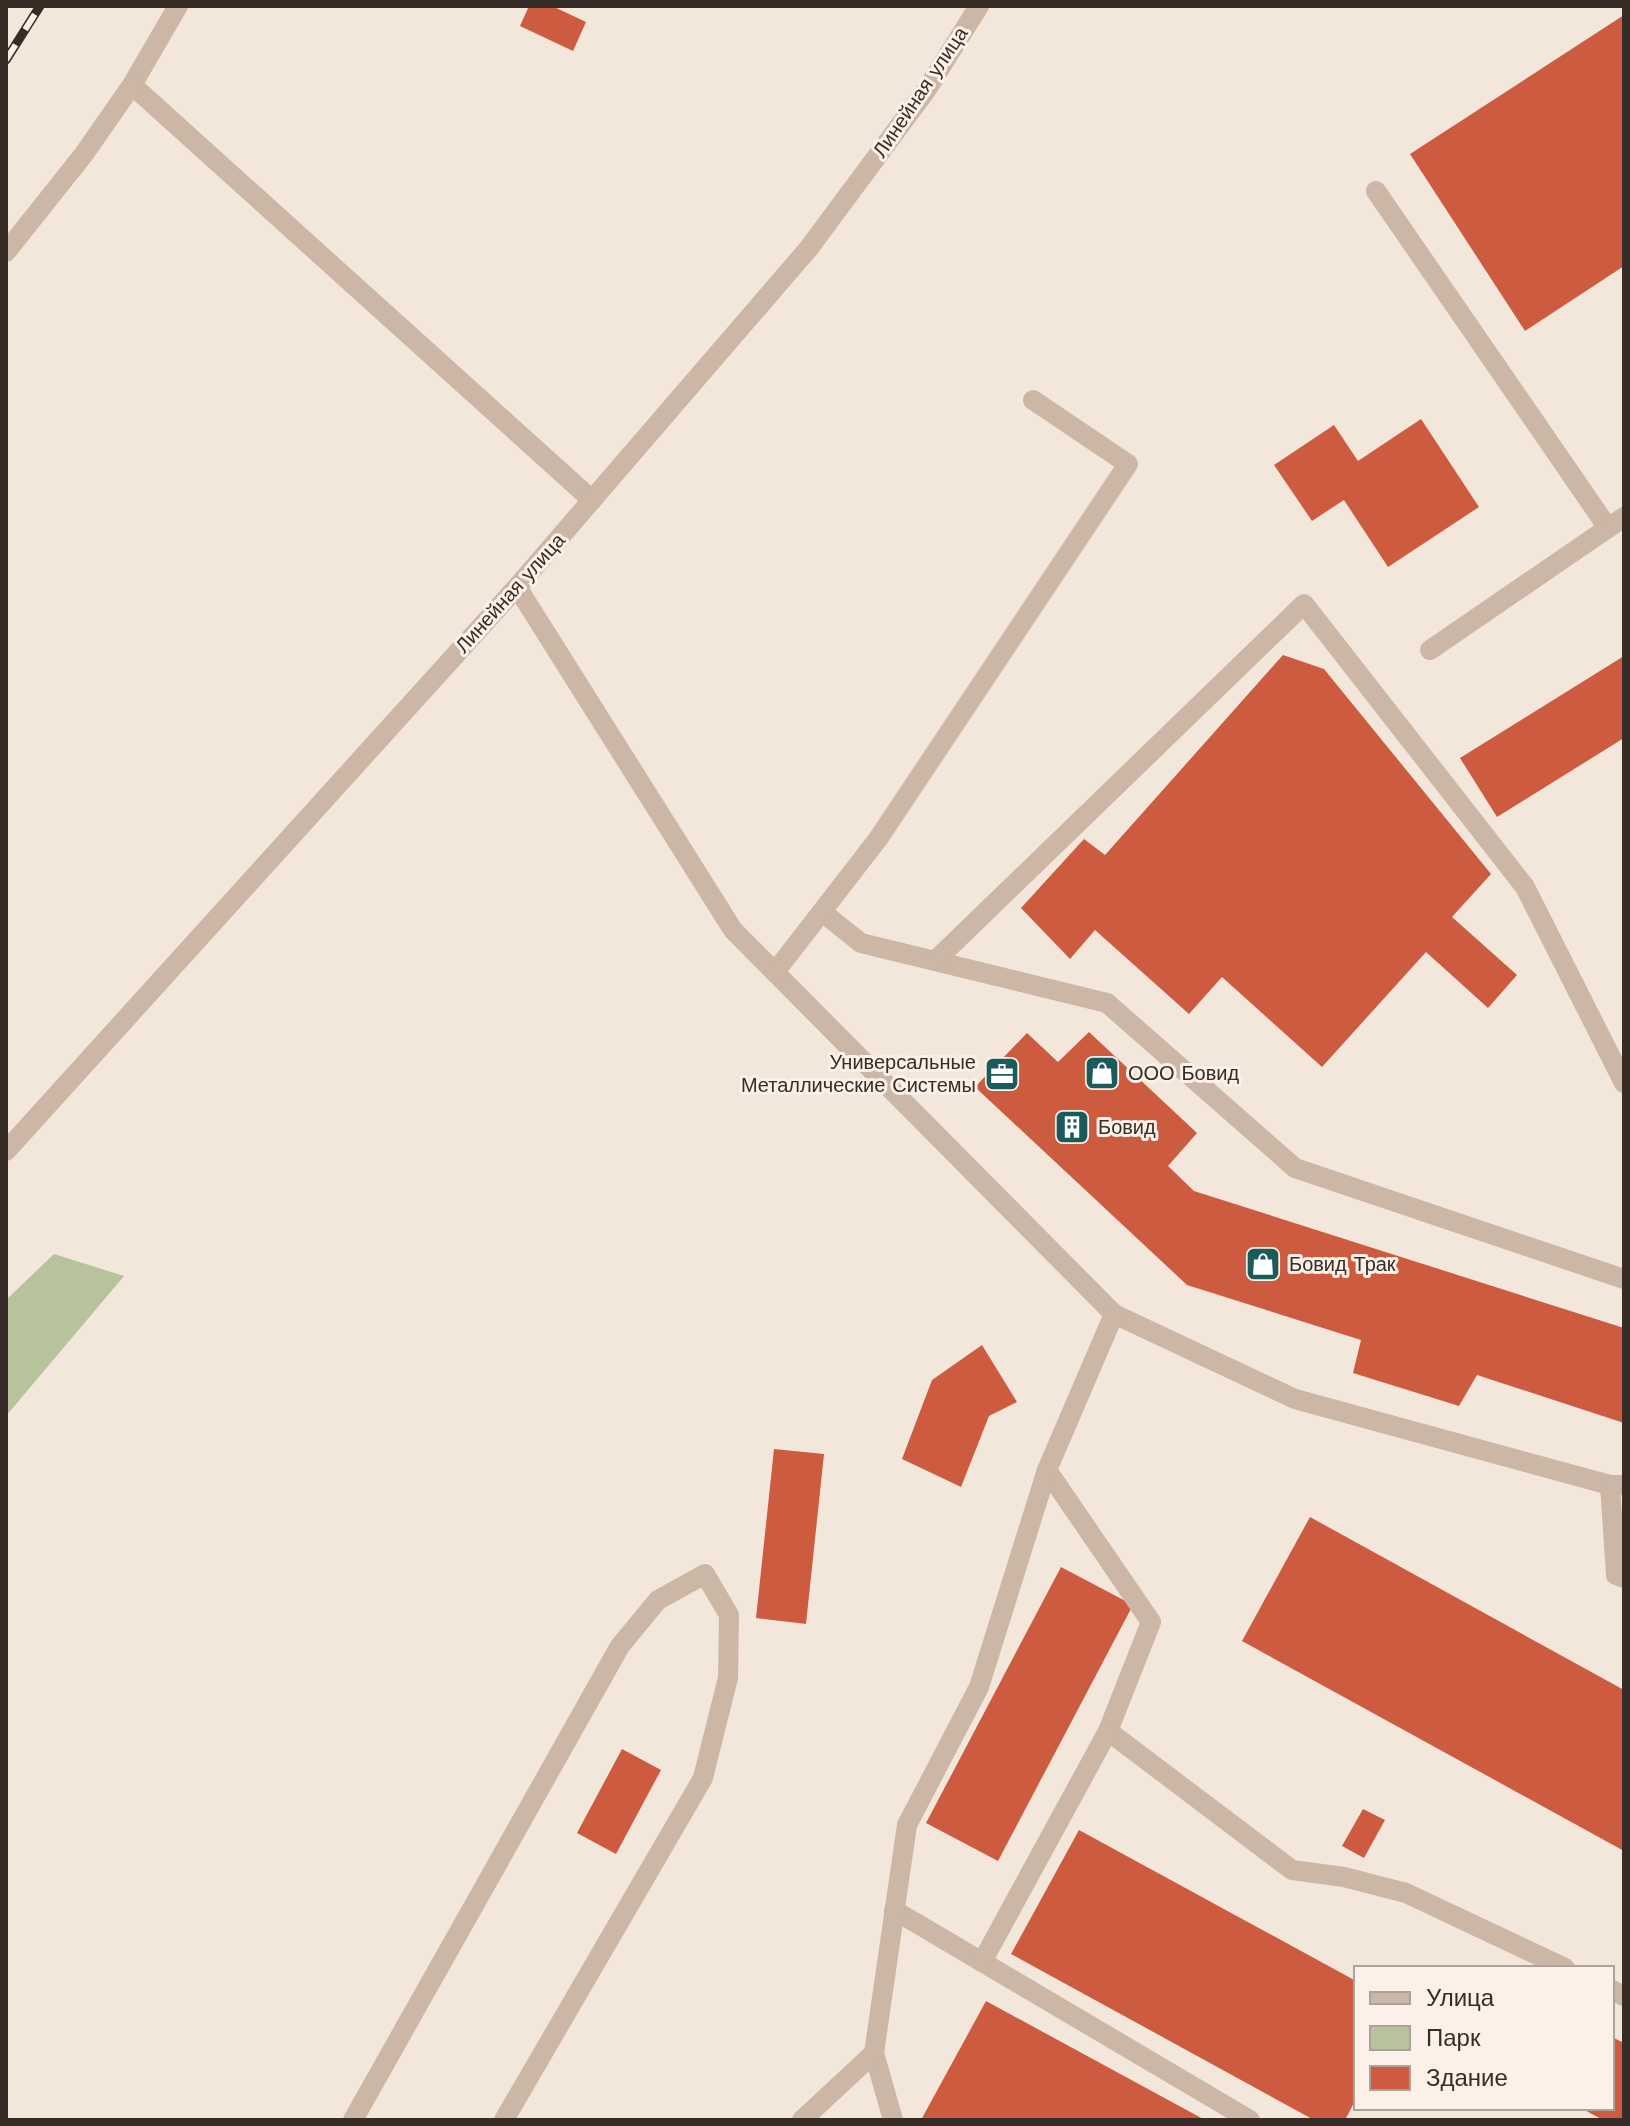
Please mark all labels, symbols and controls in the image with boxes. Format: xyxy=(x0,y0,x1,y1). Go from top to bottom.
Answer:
street label: Линейная улица xyxy=(867,21,973,162)
street label: Линейная улица xyxy=(450,528,571,658)
place label: Универсальные Металлические Системы xyxy=(741,1050,976,1097)
shop icon: ООО Бовид xyxy=(1083,1054,1121,1092)
office icon: Универсальные Металлические Системы xyxy=(983,1055,1021,1093)
place label: ООО Бовид xyxy=(1128,1061,1240,1085)
building icon: Бовид xyxy=(1053,1108,1091,1146)
place label: Бовид xyxy=(1098,1115,1156,1139)
shop icon: Бовид Трак xyxy=(1244,1245,1282,1283)
place label: Бовид Трак xyxy=(1289,1252,1396,1276)
legend xyxy=(1354,1966,1614,2110)
text: Улица xyxy=(1426,1984,1495,2012)
text: Парк xyxy=(1426,2024,1481,2052)
text: Здание xyxy=(1426,2064,1508,2092)

